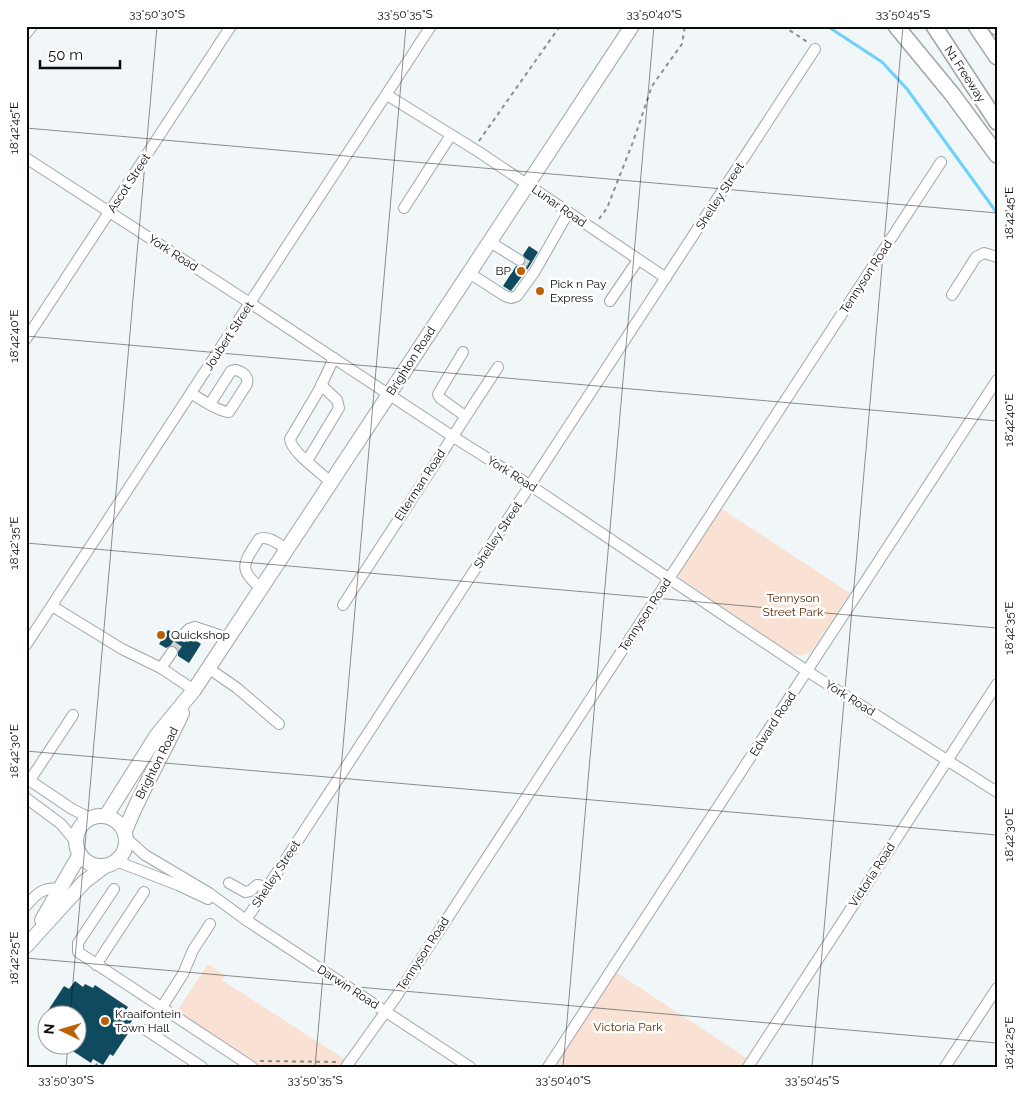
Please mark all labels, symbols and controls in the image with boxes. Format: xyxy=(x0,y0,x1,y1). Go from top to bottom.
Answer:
text: 33°50'30"S xyxy=(129,7,185,21)
text: 33°50'35"S xyxy=(377,7,433,21)
text: 33°50'40"S xyxy=(626,7,682,21)
text: 33°50'45"S xyxy=(876,7,930,21)
scale bar xyxy=(40,38,120,70)
street label: N1 Freeway xyxy=(942,43,989,105)
text: 50 m xyxy=(48,46,83,64)
text: 18°42'45"E xyxy=(7,102,21,154)
street label: Ascot Street xyxy=(105,151,153,215)
street label: Shelley Street xyxy=(693,160,747,232)
street label: Lunar Road xyxy=(529,182,589,230)
text: 18°42'45"E xyxy=(1002,187,1016,239)
street label: York Road xyxy=(146,232,200,274)
street label: Tennyson Road xyxy=(837,238,895,316)
place label: BP xyxy=(496,264,512,278)
marker: BP xyxy=(515,265,527,277)
place label: Pick n Pay Express xyxy=(550,277,607,305)
marker: Pick n Pay Express xyxy=(534,285,546,297)
street label: Joubert Street xyxy=(202,299,256,373)
text: 18°42'40"E xyxy=(7,309,21,363)
street label: Brighton Road xyxy=(384,324,438,398)
text: 18°42'40"E xyxy=(1002,393,1016,447)
street label: Elterman Road xyxy=(392,447,448,523)
street label: York Road xyxy=(484,453,540,495)
street label: Shelley Street xyxy=(471,499,525,571)
text: 18°42'35"E xyxy=(7,516,21,570)
street label: Tennyson Road xyxy=(616,576,674,654)
park label: Tennyson Street Park xyxy=(763,591,824,619)
text: 18°42'35"E xyxy=(1002,601,1016,655)
place label: Quickshop xyxy=(171,628,230,642)
marker: Quickshop xyxy=(155,629,167,641)
street label: York Road xyxy=(822,677,878,719)
street label: Edward Road xyxy=(747,689,799,759)
text: 18°42'30"E xyxy=(7,724,21,778)
street label: Brighton Road xyxy=(133,725,181,801)
text: 18°42'30"E xyxy=(1002,808,1016,862)
street label: Shelley Street xyxy=(249,838,303,910)
street label: Victoria Road xyxy=(846,840,898,910)
street label: Tennyson Road xyxy=(394,915,452,993)
text: 18°42'25"E xyxy=(7,931,21,985)
street label: Darwin Road xyxy=(315,962,381,1012)
north arrow xyxy=(38,1006,88,1056)
place label: Kraaifontein Town Hall xyxy=(115,1007,181,1035)
marker: Kraaifontein Town Hall xyxy=(99,1015,111,1027)
text: 18°42'25"E xyxy=(1002,1016,1016,1070)
park label: Victoria Park xyxy=(593,1020,663,1034)
text: N xyxy=(41,1023,57,1035)
text: 33°50'30"S xyxy=(38,1073,94,1087)
text: 33°50'35"S xyxy=(287,1073,343,1087)
text: 33°50'40"S xyxy=(535,1073,591,1087)
text: 33°50'45"S xyxy=(785,1073,839,1087)

